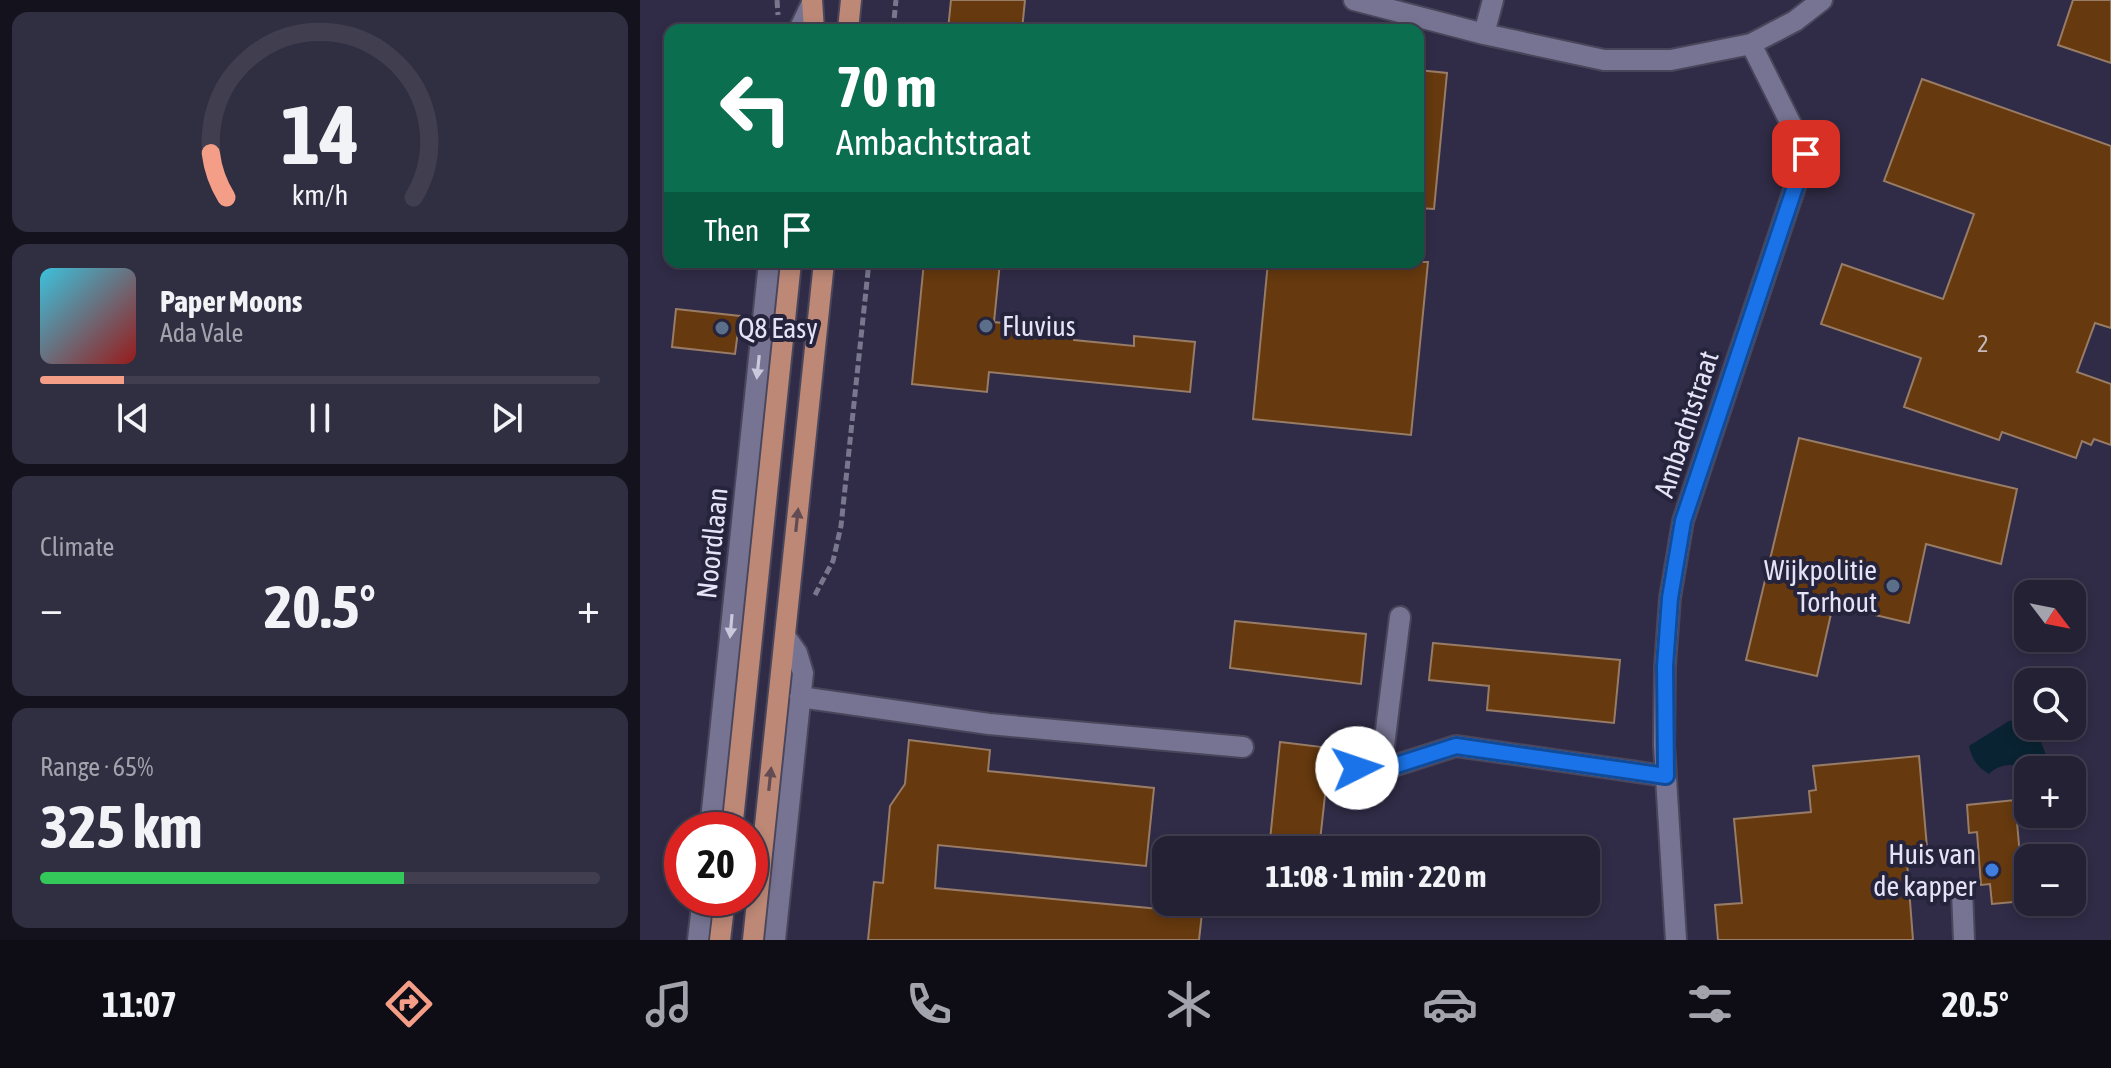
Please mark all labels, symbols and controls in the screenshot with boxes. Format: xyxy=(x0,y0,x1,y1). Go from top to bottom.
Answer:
text: 70 m xyxy=(836,55,937,119)
icon: left xyxy=(704,56,808,160)
text: 14 xyxy=(281,86,359,182)
pin xyxy=(1772,120,1840,188)
text: Ambachtstraat xyxy=(836,121,1031,163)
icon: arrive xyxy=(1784,132,1828,176)
text: km/h xyxy=(292,178,348,211)
icon: arrive xyxy=(775,208,819,252)
text: Then xyxy=(704,213,759,247)
text: Paper Moons xyxy=(160,284,302,318)
place label: Fluvius xyxy=(1002,310,1076,342)
place label: Q8 Easy xyxy=(738,312,818,344)
marker: Fluvius xyxy=(977,317,995,335)
text: Ada Vale xyxy=(160,318,243,348)
marker: Q8 Easy xyxy=(713,319,731,337)
house number: 2 xyxy=(1977,330,1989,357)
street label: Ambachtstraat xyxy=(1647,347,1725,501)
one-way arrow xyxy=(752,355,765,380)
icon: previous xyxy=(111,396,155,440)
icon: pause xyxy=(298,396,342,440)
icon: next xyxy=(485,396,529,440)
street label: Noordlaan xyxy=(690,486,734,600)
one-way arrow xyxy=(791,507,804,532)
text: Climate xyxy=(40,532,114,562)
place label: Wijkpolitie Torhout xyxy=(1764,554,1877,618)
text: 20.5° xyxy=(264,572,376,641)
marker: Wijkpolitie Torhout xyxy=(1884,577,1902,595)
north arrow xyxy=(2014,580,2086,652)
map controls xyxy=(2014,580,2086,916)
text: − xyxy=(40,582,63,632)
text: + xyxy=(577,582,600,632)
one-way arrow xyxy=(725,614,738,639)
button: search xyxy=(2014,668,2086,740)
position arrow xyxy=(1315,726,1399,810)
text: Range · 65% xyxy=(40,752,153,782)
button: + xyxy=(2014,756,2086,828)
one-way arrow xyxy=(764,766,777,791)
text: 325 km xyxy=(40,792,202,861)
speed limit sign: 20 xyxy=(664,812,768,916)
place label: Huis van de kapper xyxy=(1873,838,1977,902)
button: − xyxy=(2014,844,2086,916)
text: 11:08 · 1 min · 220 m xyxy=(1266,859,1486,893)
marker: Huis van de kapper xyxy=(1983,861,2001,879)
icon: directions xyxy=(381,976,437,1032)
icon: music xyxy=(641,976,697,1032)
icon: phone xyxy=(901,976,957,1032)
icon: climate xyxy=(1161,976,1217,1032)
icon: car xyxy=(1422,976,1478,1032)
icon: filters xyxy=(1682,976,1738,1032)
text: 11:07 xyxy=(102,983,177,1025)
text: 20.5° xyxy=(1942,983,2009,1025)

